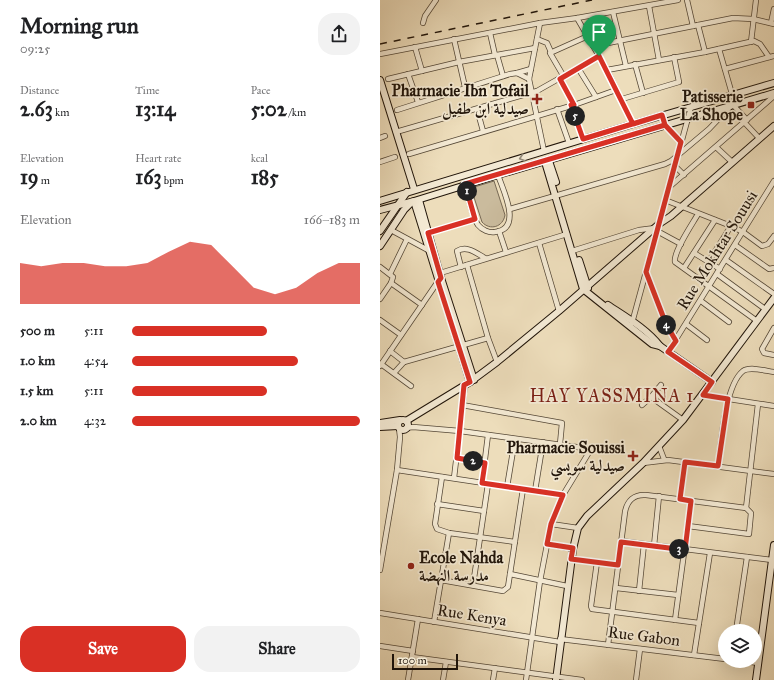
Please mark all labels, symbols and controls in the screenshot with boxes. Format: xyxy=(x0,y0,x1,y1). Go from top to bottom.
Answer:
text: Morning run xyxy=(20,12,139,39)
button: share xyxy=(318,13,360,55)
pin xyxy=(582,15,616,56)
icon: arrive xyxy=(588,21,610,43)
text: 09:25 xyxy=(20,41,50,57)
place label: Pharmacie Ibn Tofail صيدلية ابن طفيل xyxy=(391,81,530,120)
text: Distance xyxy=(20,84,59,97)
text: Time xyxy=(135,84,160,97)
text: Pace xyxy=(251,84,271,97)
place label: Patisserie La Shope xyxy=(680,87,743,125)
marker: Pharmacie Ibn Tofail صيدلية ابن طفيل xyxy=(532,94,542,104)
text: 2.63 xyxy=(20,97,53,121)
text: 13:14 xyxy=(135,97,175,121)
text: 5:02 xyxy=(251,97,287,121)
marker: Patisserie La Shope xyxy=(746,100,756,110)
text: km xyxy=(53,106,69,119)
text: /km xyxy=(287,106,306,119)
pin: 5 xyxy=(565,106,585,126)
text: 5 xyxy=(572,109,578,122)
text: Elevation xyxy=(20,152,64,165)
text: Heart rate xyxy=(135,152,182,165)
text: kcal xyxy=(251,152,268,165)
one-way arrow xyxy=(519,153,526,162)
text: 19 xyxy=(20,165,39,189)
text: 163 xyxy=(135,165,161,189)
text: 185 xyxy=(251,165,279,189)
text: m xyxy=(39,174,50,187)
text: bpm xyxy=(161,174,184,187)
pin: 1 xyxy=(457,181,477,201)
text: 1 xyxy=(465,184,469,197)
street label: Rue Mokhtar Souusi xyxy=(673,186,762,313)
text: Elevation xyxy=(20,212,72,228)
text: 166–183 m xyxy=(304,212,360,228)
pin: 4 xyxy=(656,315,676,335)
text: 4 xyxy=(663,318,669,331)
text: 500 m xyxy=(20,323,55,339)
text: 5:11 xyxy=(84,323,104,339)
text: 1.0 km xyxy=(20,353,55,369)
text: 4:54 xyxy=(84,353,107,369)
text: 1.5 km xyxy=(20,383,53,399)
text: 5:11 xyxy=(84,383,104,399)
district label: HAY YASSMINA 1 xyxy=(530,385,694,407)
text: 2.0 km xyxy=(20,413,57,429)
text: 4:32 xyxy=(84,413,106,429)
place label: Pharmacie Souissi صيدلية سويسي xyxy=(506,438,626,481)
pin: 2 xyxy=(463,451,483,471)
marker: Pharmacie Souissi صيدلية سويسي xyxy=(628,451,638,461)
text: 2 xyxy=(470,454,476,467)
pin: 3 xyxy=(669,539,689,559)
text: 3 xyxy=(677,542,681,555)
place label: Ecole Nahda مدرسة النهضة xyxy=(419,548,505,586)
marker: Ecole Nahda مدرسة النهضة xyxy=(406,561,416,571)
street label: Rue Kenya xyxy=(436,600,508,630)
street label: Rue Gabon xyxy=(607,622,682,650)
map controls xyxy=(718,624,762,668)
button: layers xyxy=(718,624,762,668)
button: Save xyxy=(20,626,186,672)
button: Share xyxy=(194,626,360,672)
scale bar xyxy=(392,652,458,671)
text: 100 m xyxy=(398,654,427,667)

